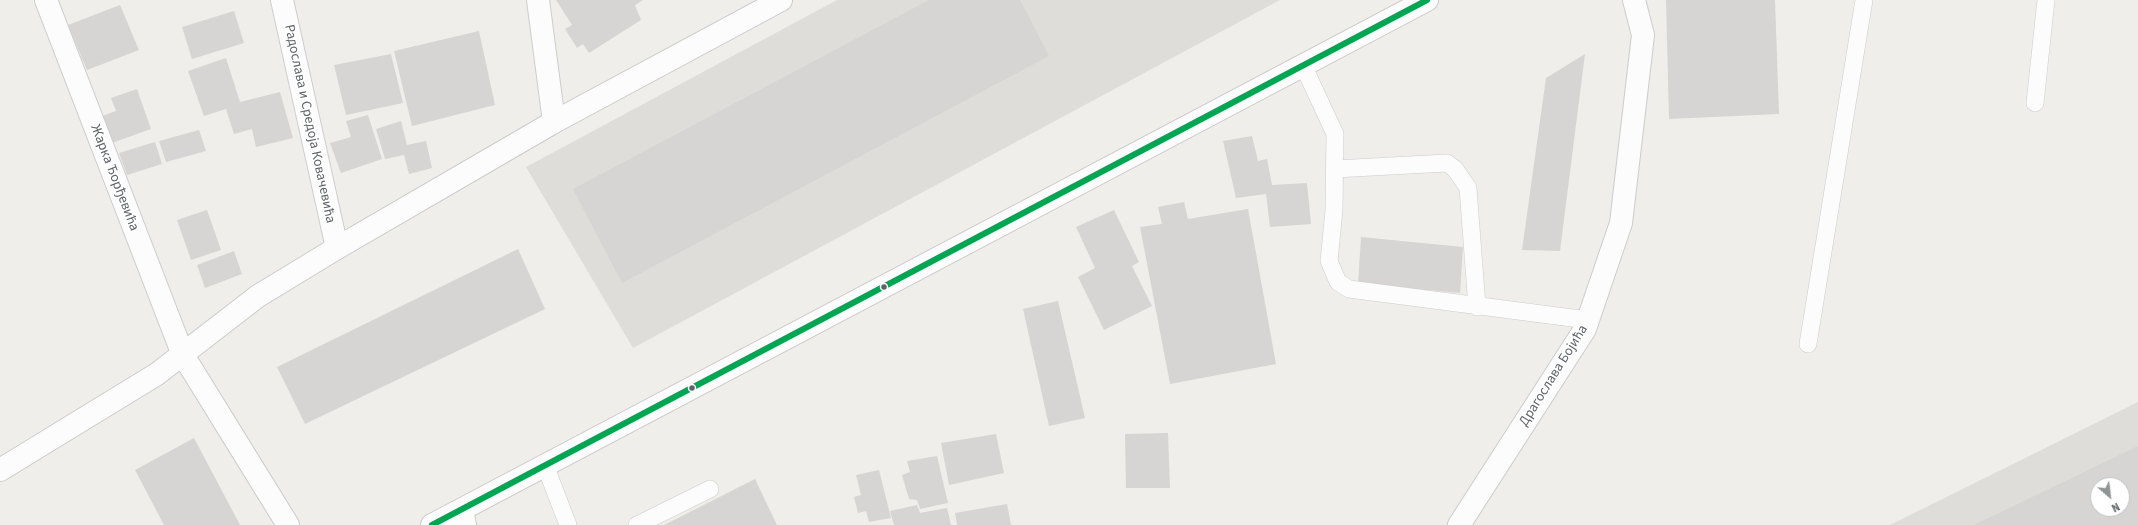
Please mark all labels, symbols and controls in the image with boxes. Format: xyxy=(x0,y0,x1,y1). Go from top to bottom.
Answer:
street label: Радослава и Средоја Ковачевића xyxy=(280,23,338,225)
street label: Жарка Ђорђевића xyxy=(86,122,142,234)
unlabelled marker xyxy=(879,282,889,292)
street label: Драгослава Бојића xyxy=(1516,322,1592,430)
unlabelled marker xyxy=(687,383,697,393)
north arrow xyxy=(2090,477,2130,517)
text: N xyxy=(2109,499,2122,515)

